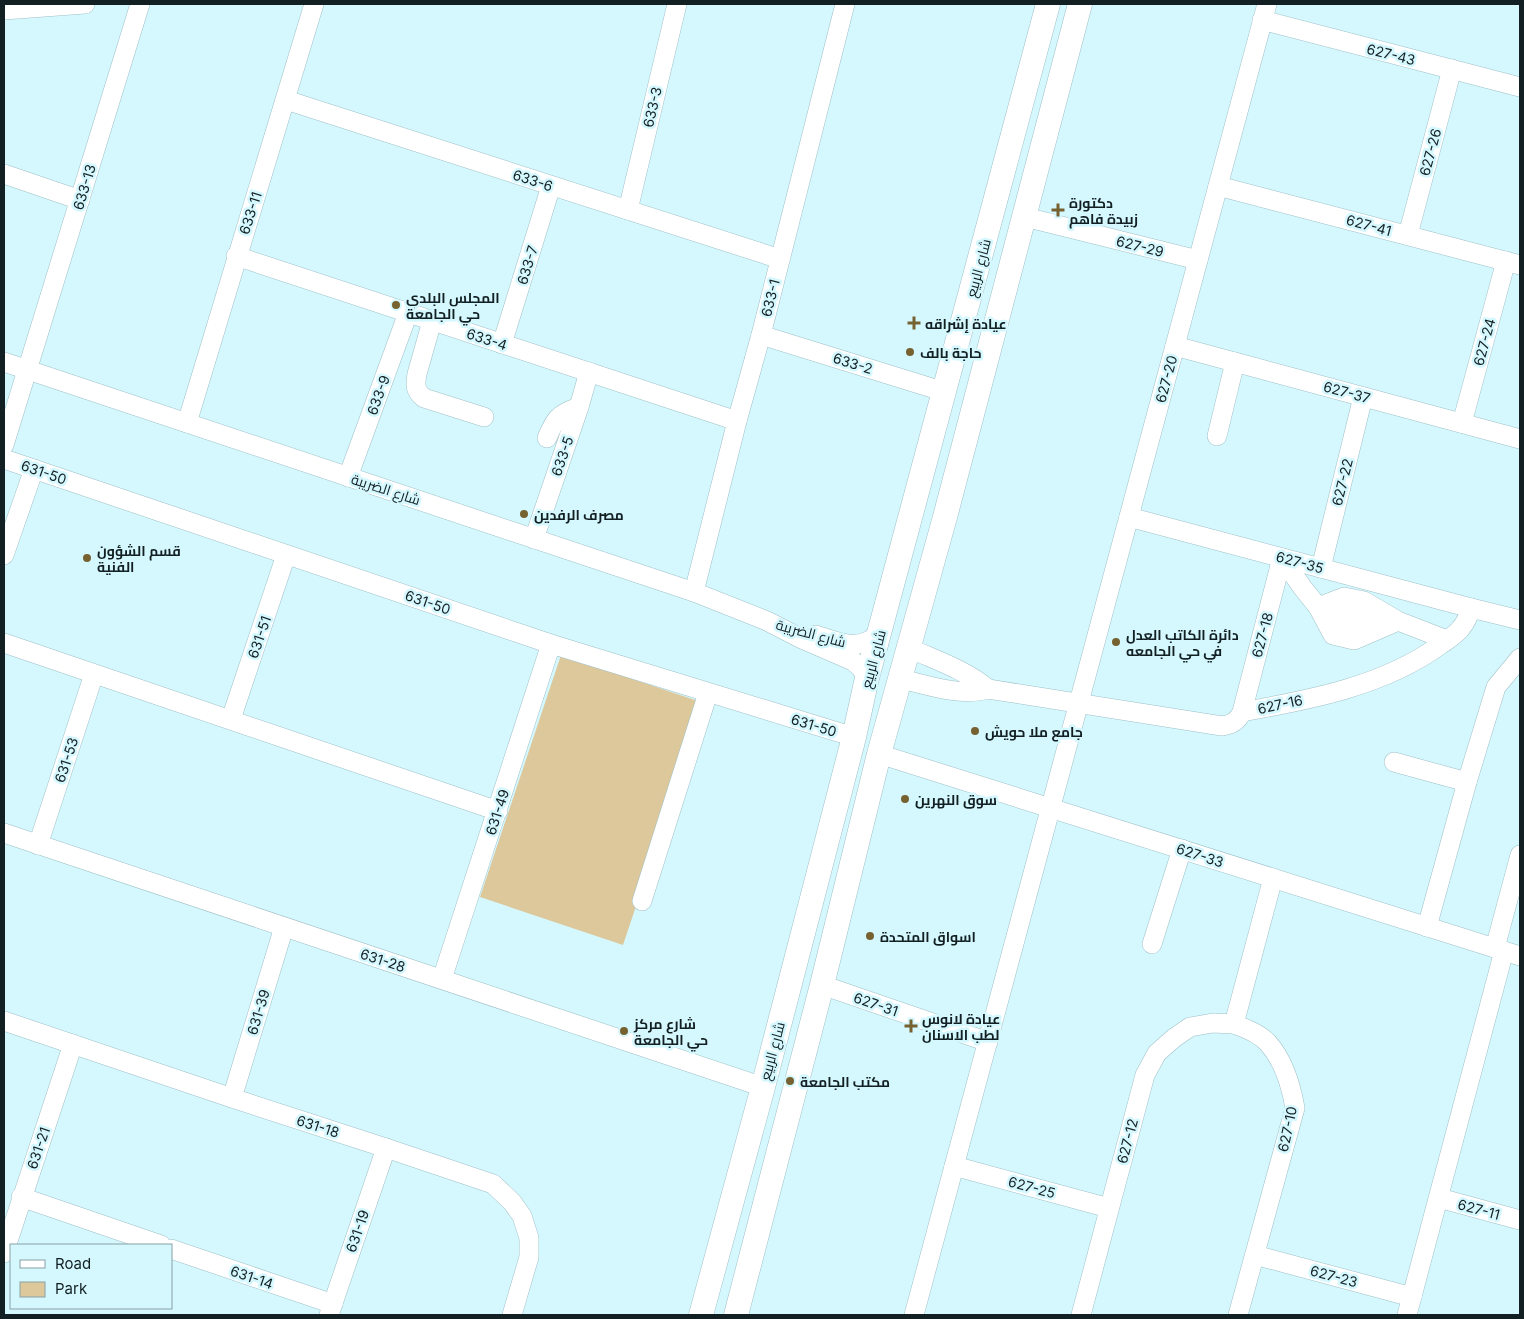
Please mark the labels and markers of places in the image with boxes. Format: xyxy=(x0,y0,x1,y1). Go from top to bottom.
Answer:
place label: دكتورة زبيدة فاهم xyxy=(1069,194,1138,229)
marker: دكتورة زبيدة فاهم xyxy=(1051,203,1065,217)
place label: المجلس البلدي حي الجامعة xyxy=(406,289,500,326)
marker: المجلس البلدي حي الجامعة xyxy=(390,299,402,311)
place label: عيادة إشراقه xyxy=(925,315,1007,334)
marker: عيادة إشراقه xyxy=(907,316,921,330)
place label: حاجة بالف xyxy=(920,344,981,361)
marker: حاجة بالف xyxy=(904,346,916,358)
place label: مصرف الرفدين xyxy=(534,506,624,524)
marker: مصرف الرفدين xyxy=(518,508,530,520)
place label: قسم الشؤون الفنية xyxy=(97,542,181,575)
marker: قسم الشؤون الفنية xyxy=(81,552,93,564)
place label: دائرة الكاتب العدل في حي الجامعه xyxy=(1126,626,1239,663)
marker: دائرة الكاتب العدل في حي الجامعه xyxy=(1110,636,1122,648)
place label: جامع ملا حويش xyxy=(985,723,1083,742)
marker: جامع ملا حويش xyxy=(969,725,981,737)
place label: سوق النهرين xyxy=(915,791,997,809)
marker: سوق النهرين xyxy=(899,793,911,805)
place label: اسواق المتحدة xyxy=(880,928,976,946)
marker: اسواق المتحدة xyxy=(864,930,876,942)
place label: عيادة لانوس لطب الاسنان xyxy=(922,1010,1000,1043)
place label: شارع مركز حي الجامعة xyxy=(633,1015,708,1052)
marker: عيادة لانوس لطب الاسنان xyxy=(904,1019,918,1033)
marker: شارع مركز حي الجامعة xyxy=(618,1025,630,1037)
place label: مكتب الجامعة xyxy=(800,1073,890,1090)
marker: مكتب الجامعة xyxy=(784,1075,796,1087)

